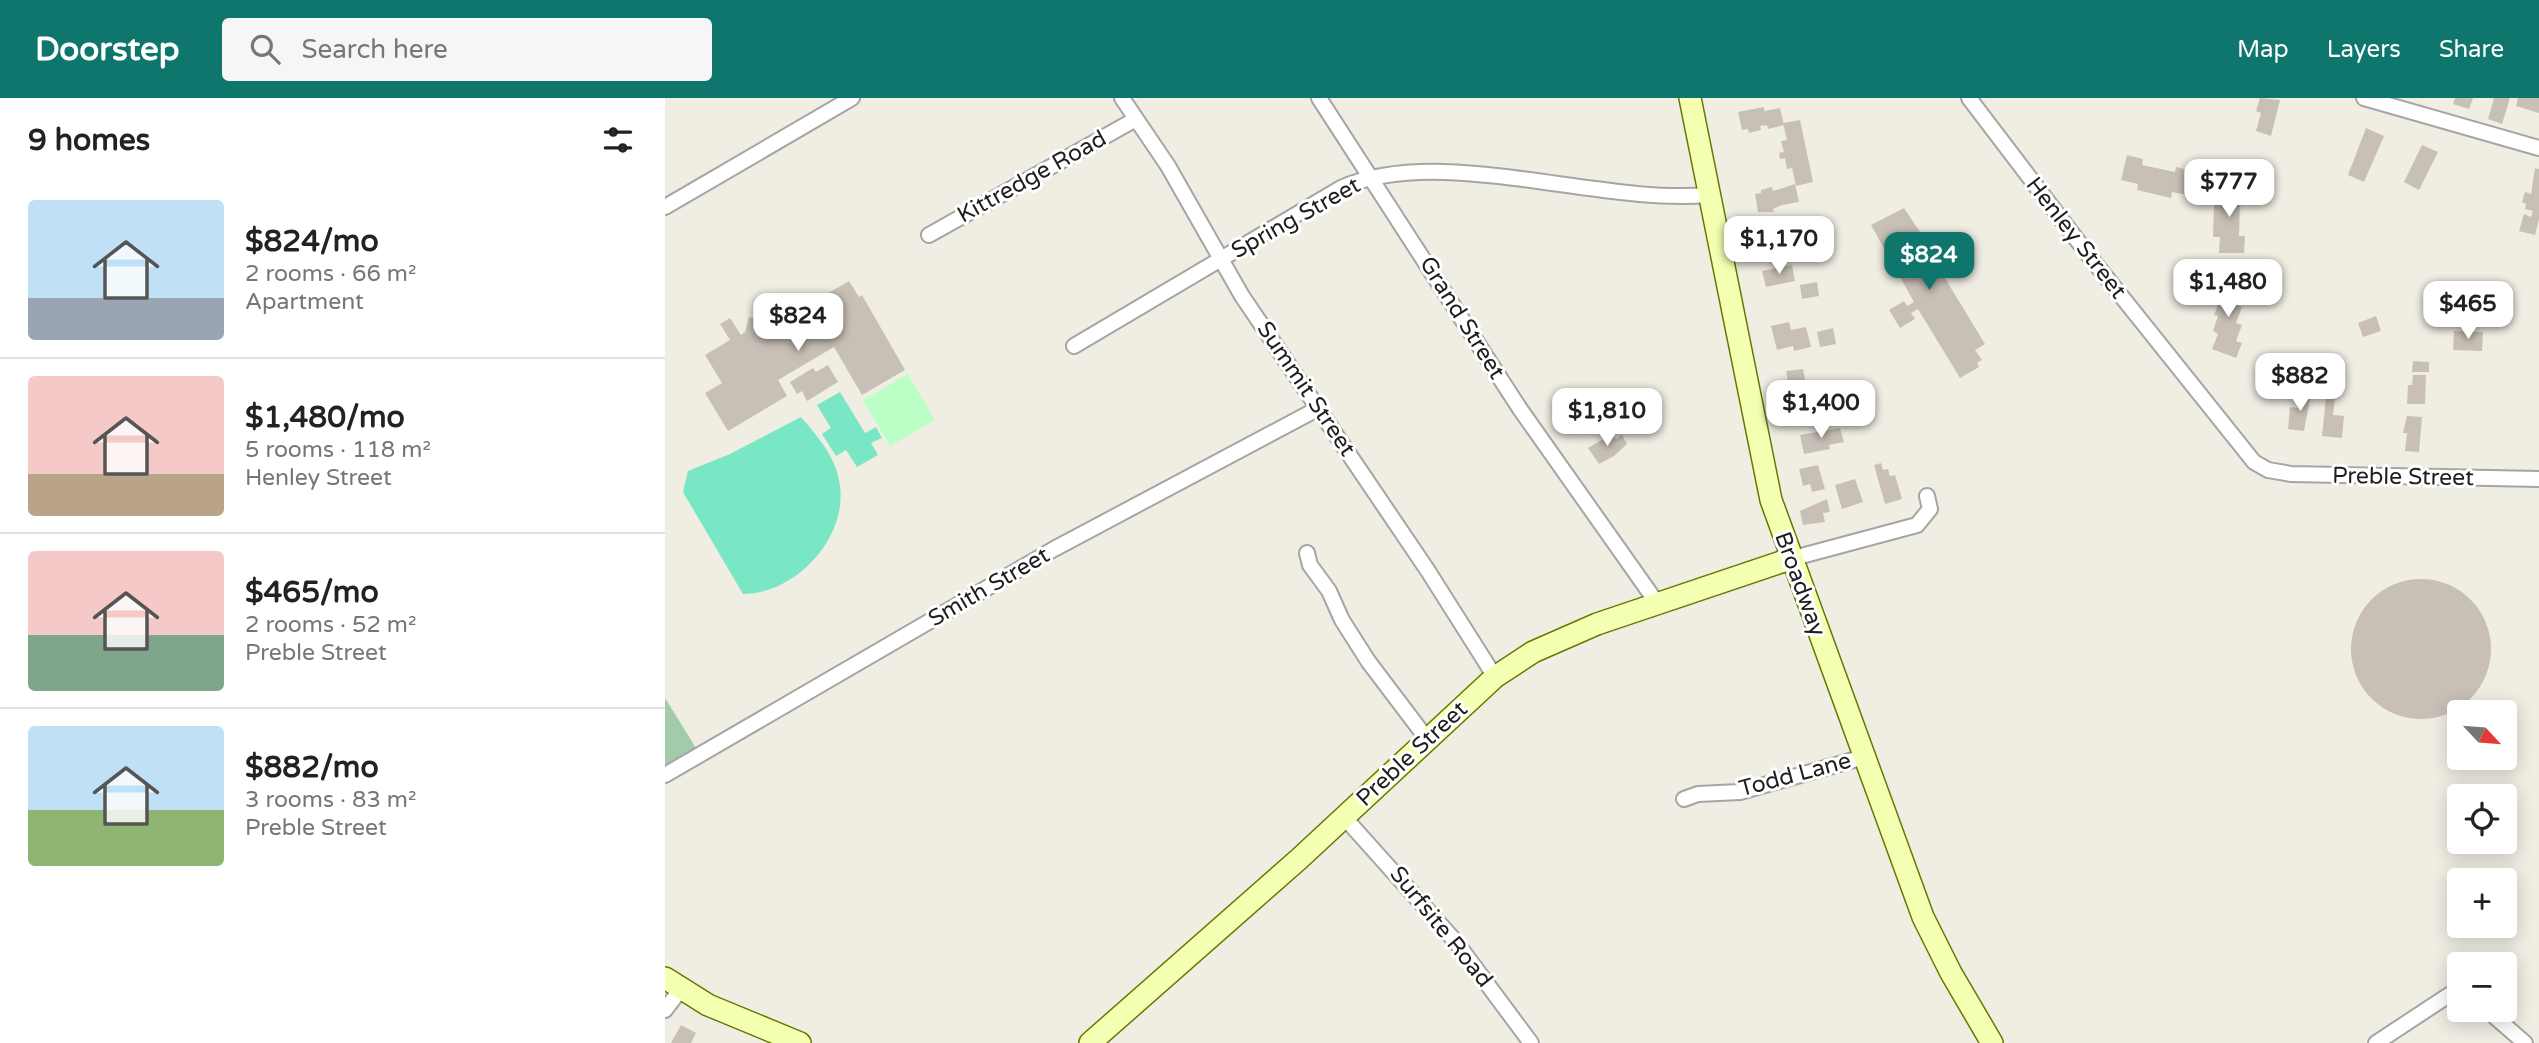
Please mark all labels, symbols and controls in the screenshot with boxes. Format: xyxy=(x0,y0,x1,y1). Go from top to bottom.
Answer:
search box xyxy=(222,18,712,81)
text: Doorstep xyxy=(35,30,180,69)
icon: search xyxy=(246,30,284,68)
text: Search here xyxy=(302,34,448,65)
text: Map xyxy=(2237,35,2289,64)
text: Layers xyxy=(2327,35,2401,64)
text: Share xyxy=(2439,35,2504,64)
icon: filters xyxy=(599,121,637,159)
text: 9 homes xyxy=(28,122,150,159)
street label: Kittredge Road xyxy=(953,125,1111,229)
pin: $777 xyxy=(2188,159,2270,219)
text: $777 xyxy=(2200,168,2258,196)
street label: Spring Street xyxy=(1227,171,1366,265)
street label: Henley Street xyxy=(2020,172,2132,305)
pin: $1,170 xyxy=(1722,216,1836,276)
text: $824/mo xyxy=(245,223,379,260)
text: $1,170 xyxy=(1740,225,1818,253)
icon: home xyxy=(84,228,168,312)
pin: $824 xyxy=(1888,232,1970,292)
text: $824 xyxy=(1900,241,1958,269)
street label: Grand Street xyxy=(1413,251,1511,385)
text: 2 rooms · 66 m² xyxy=(245,260,416,288)
pin: $1,480 xyxy=(2171,260,2285,319)
text: $1,480 xyxy=(2189,268,2267,296)
pin: $465 xyxy=(2427,282,2509,341)
text: Apartment xyxy=(245,288,364,316)
text: $465 xyxy=(2439,290,2497,318)
pin: $824 xyxy=(757,294,839,353)
text: $824 xyxy=(769,302,827,330)
street label: Summit Street xyxy=(1251,316,1361,462)
pin: $882 xyxy=(2259,354,2341,413)
text: $882 xyxy=(2271,362,2329,390)
pin: $1,400 xyxy=(1764,380,1878,440)
pin: $1,810 xyxy=(1550,388,1664,448)
text: $1,400 xyxy=(1782,389,1860,417)
text: $1,810 xyxy=(1568,397,1646,425)
text: $1,480/mo xyxy=(245,399,405,436)
icon: home xyxy=(84,404,168,488)
text: 5 rooms · 118 m² xyxy=(245,436,431,464)
street label: Preble Street xyxy=(2332,462,2474,492)
text: Henley Street xyxy=(245,464,392,492)
street label: Broadway xyxy=(1768,528,1832,640)
street label: Smith Street xyxy=(923,541,1055,633)
text: $465/mo xyxy=(245,574,379,611)
icon: home xyxy=(84,579,168,663)
text: 2 rooms · 52 m² xyxy=(245,611,416,639)
text: Preble Street xyxy=(245,639,387,667)
street label: Preble Street xyxy=(1351,695,1474,813)
north arrow xyxy=(2447,700,2517,770)
map controls xyxy=(2447,700,2517,1022)
street label: Todd Lane xyxy=(1736,747,1854,803)
text: $882/mo xyxy=(245,749,379,786)
icon: home xyxy=(84,754,168,838)
button: locate xyxy=(2447,784,2517,854)
text: 3 rooms · 83 m² xyxy=(245,786,416,814)
text: Preble Street xyxy=(245,814,387,842)
street label: Surfsite Road xyxy=(1384,861,1498,993)
button: + xyxy=(2447,868,2517,938)
button: − xyxy=(2447,952,2517,1022)

